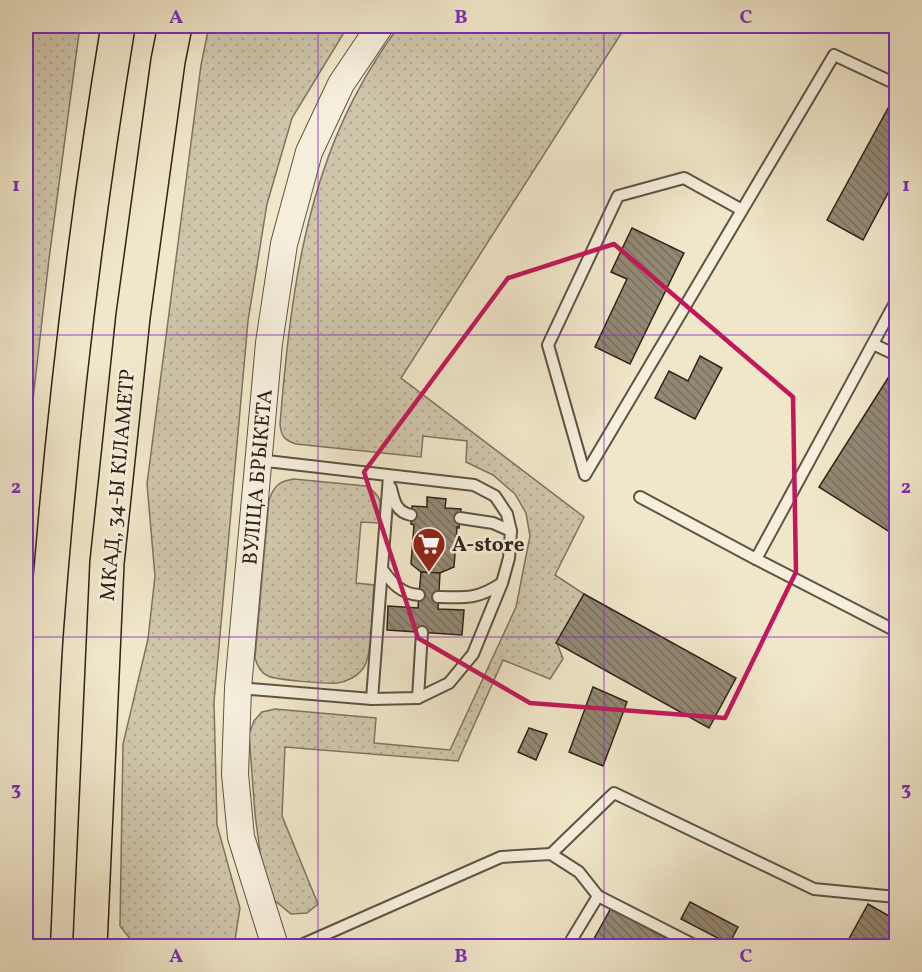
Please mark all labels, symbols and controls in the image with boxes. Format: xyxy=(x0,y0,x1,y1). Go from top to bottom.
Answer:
text: A xyxy=(169,4,183,32)
text: B xyxy=(454,4,468,32)
text: C xyxy=(740,4,753,32)
text: 1 xyxy=(12,172,20,200)
text: 1 xyxy=(902,172,910,200)
street label: МКАД, 34-Ы КІЛАМЕТР xyxy=(94,368,143,602)
street label: ВУЛІЦА БРЫКЕТА xyxy=(236,388,281,566)
text: 2 xyxy=(11,474,21,502)
text: 2 xyxy=(901,474,911,502)
supermarket icon: А-store xyxy=(411,526,447,573)
place label: А-store xyxy=(452,531,524,560)
text: 3 xyxy=(11,776,21,804)
text: 3 xyxy=(901,776,911,804)
text: A xyxy=(169,943,183,971)
text: B xyxy=(454,943,468,971)
text: C xyxy=(740,943,753,971)

